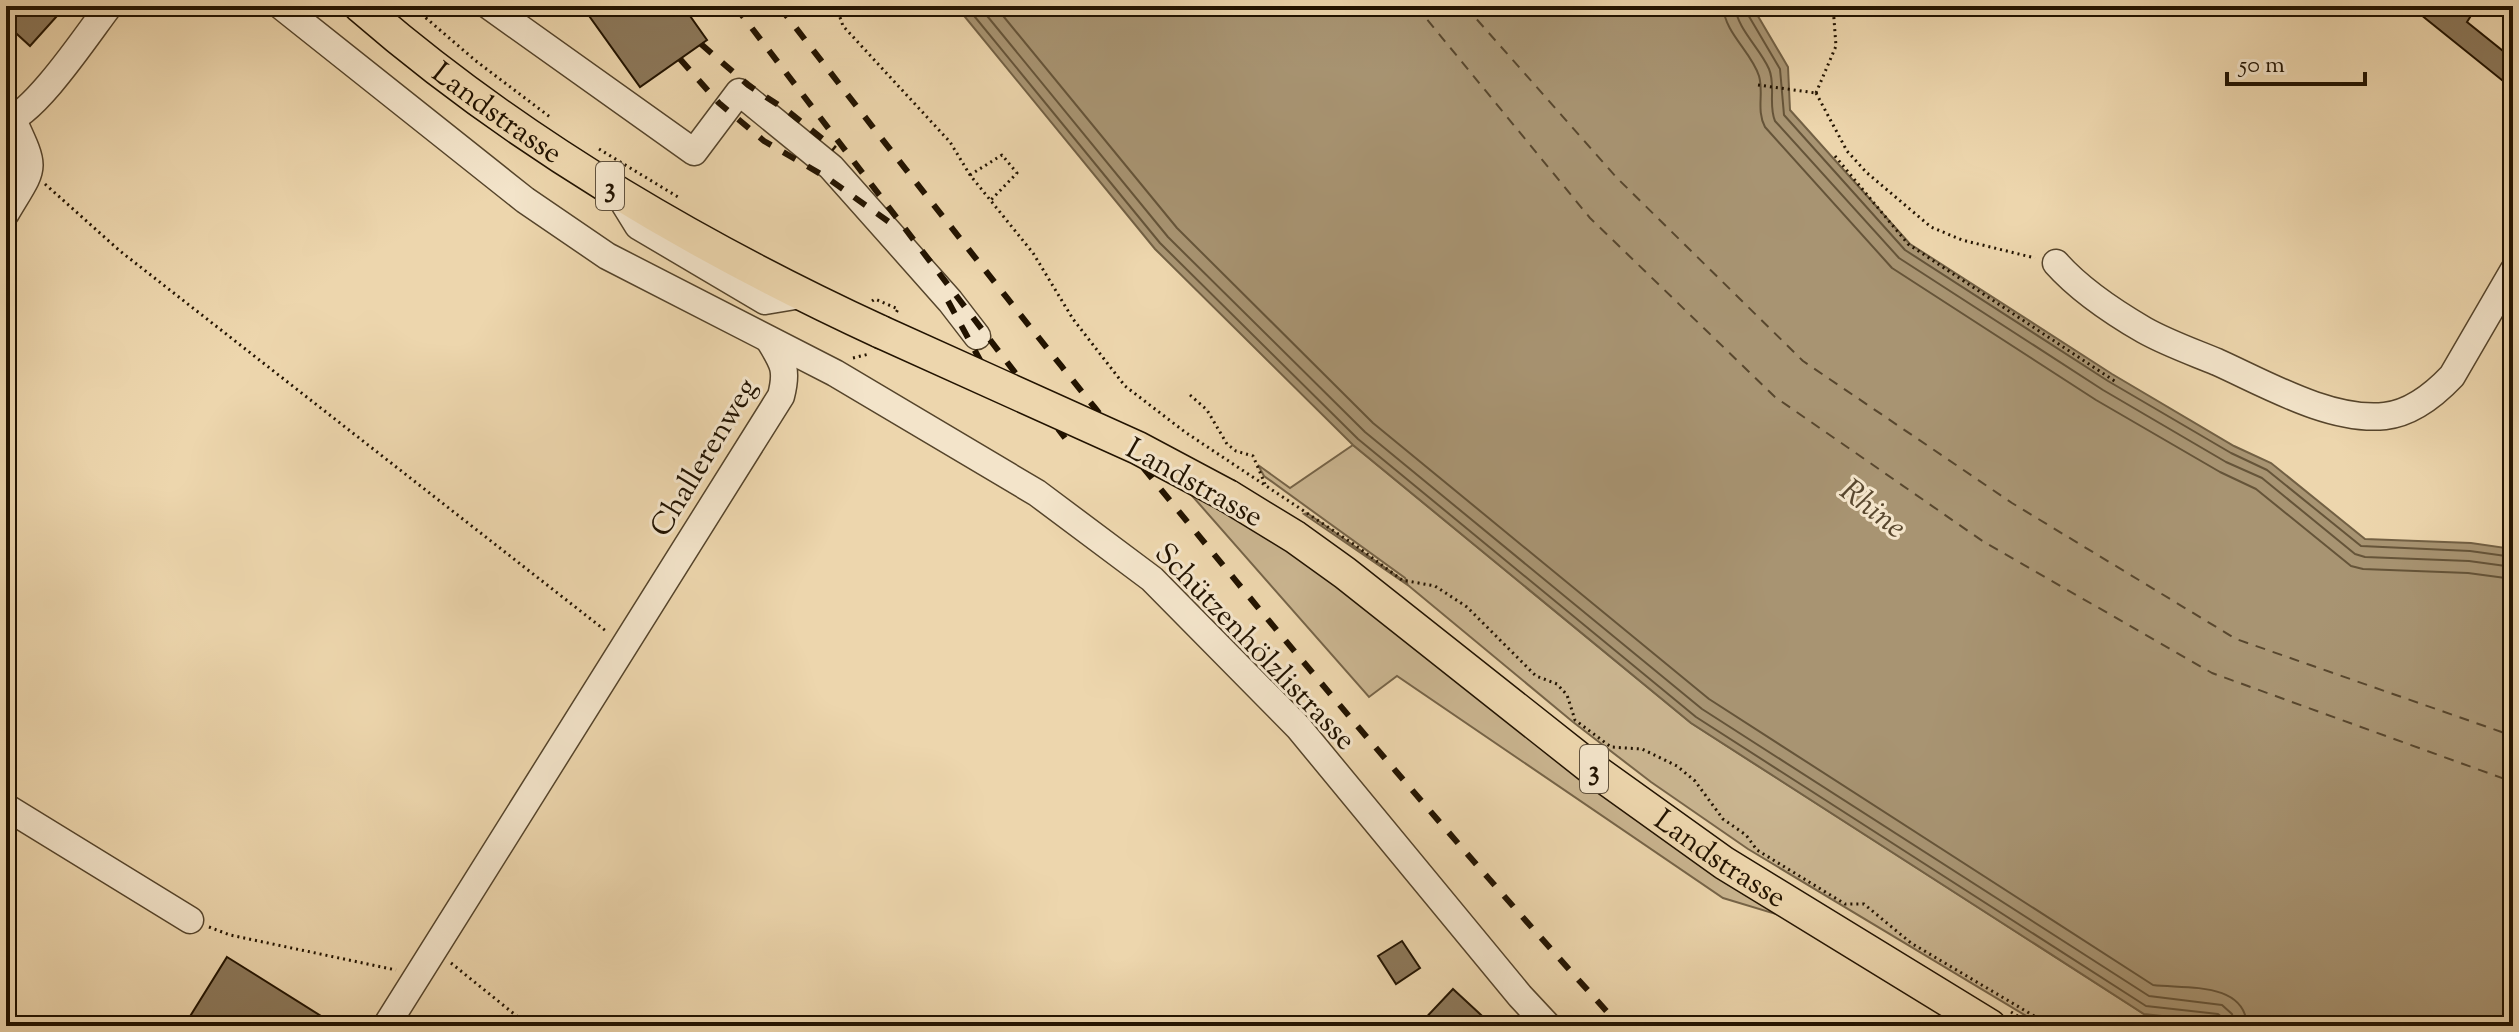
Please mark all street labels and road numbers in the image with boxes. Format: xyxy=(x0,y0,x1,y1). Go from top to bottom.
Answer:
street label: Landstrasse xyxy=(422,53,570,176)
road number: 3 xyxy=(596,162,624,210)
street label: Challerenweg xyxy=(641,371,770,546)
street label: Landstrasse xyxy=(1117,429,1270,540)
street label: Schützenhölzlistrasse xyxy=(1144,534,1365,761)
road number: 3 xyxy=(1580,745,1608,793)
street label: Landstrasse xyxy=(1644,800,1794,920)

